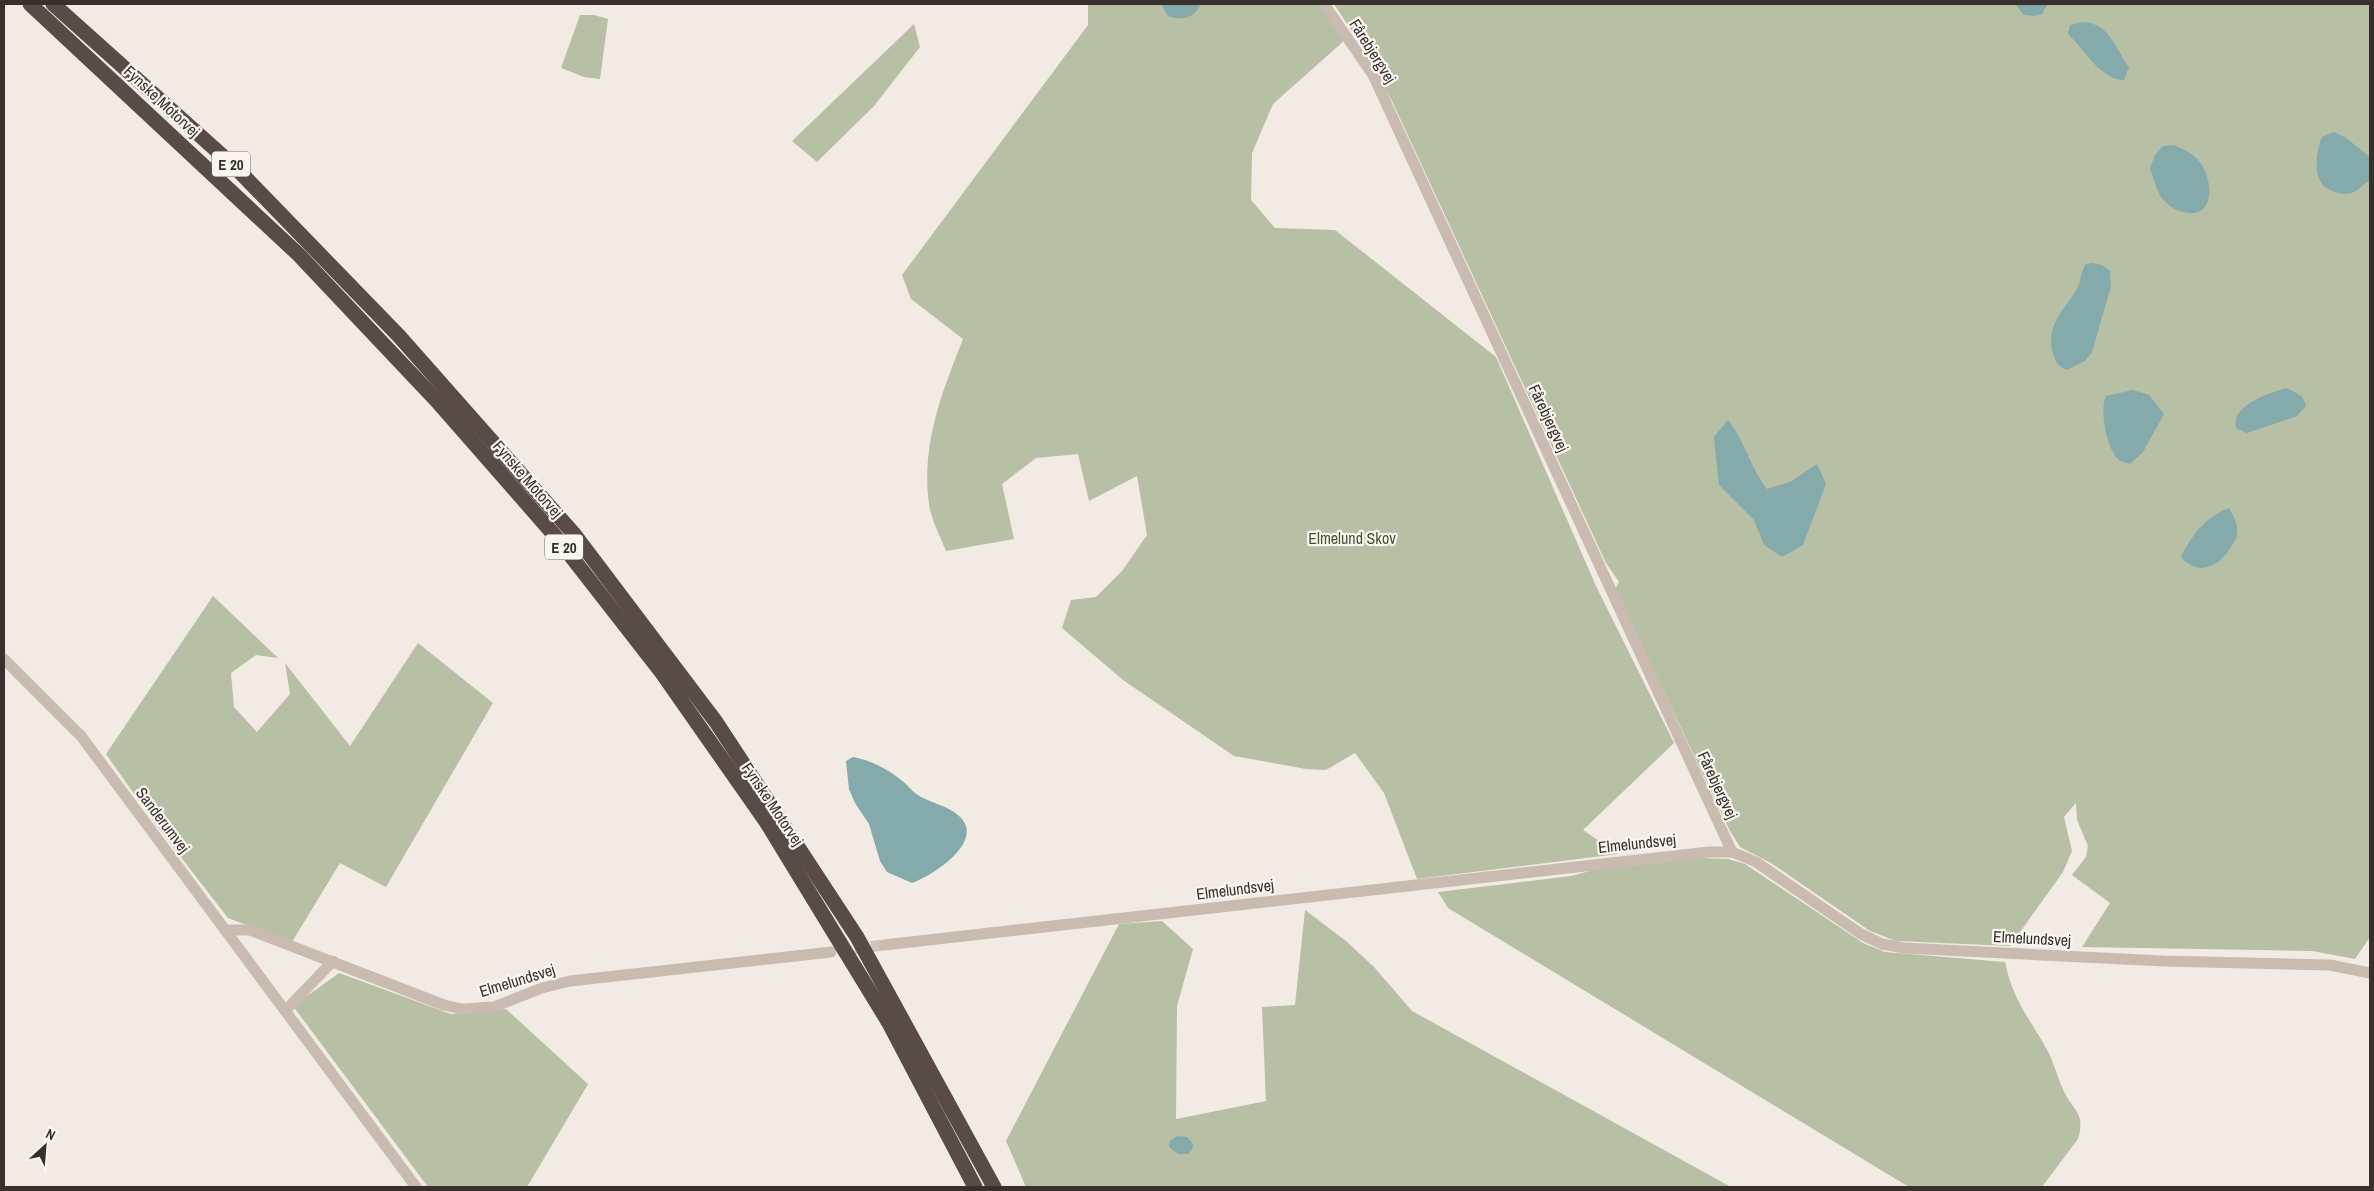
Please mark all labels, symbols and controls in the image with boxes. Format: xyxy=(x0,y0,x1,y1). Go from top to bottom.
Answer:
street label: Fårebjergvej xyxy=(1345,15,1402,88)
street label: Fynske Motorvej xyxy=(119,60,205,142)
road number: E 20 xyxy=(212,152,250,176)
street label: Fårebjergvej xyxy=(1524,381,1574,455)
street label: Fynske Motorvej xyxy=(488,435,568,523)
park label: Elmelund Skov xyxy=(1308,527,1396,549)
road number: E 20 xyxy=(545,534,583,560)
street label: Fårebjergvej xyxy=(1693,748,1743,822)
street label: Fynske Motorvej xyxy=(737,758,809,850)
street label: Sanderumvej xyxy=(131,783,195,858)
street label: Elmelundsvej xyxy=(1597,828,1677,858)
street label: Elmelundsvej xyxy=(1195,873,1275,905)
street label: Elmelundsvej xyxy=(1992,925,2072,951)
street label: Elmelundsvej xyxy=(476,958,558,1002)
north arrow xyxy=(20,1121,70,1171)
text: N xyxy=(43,1124,58,1144)

